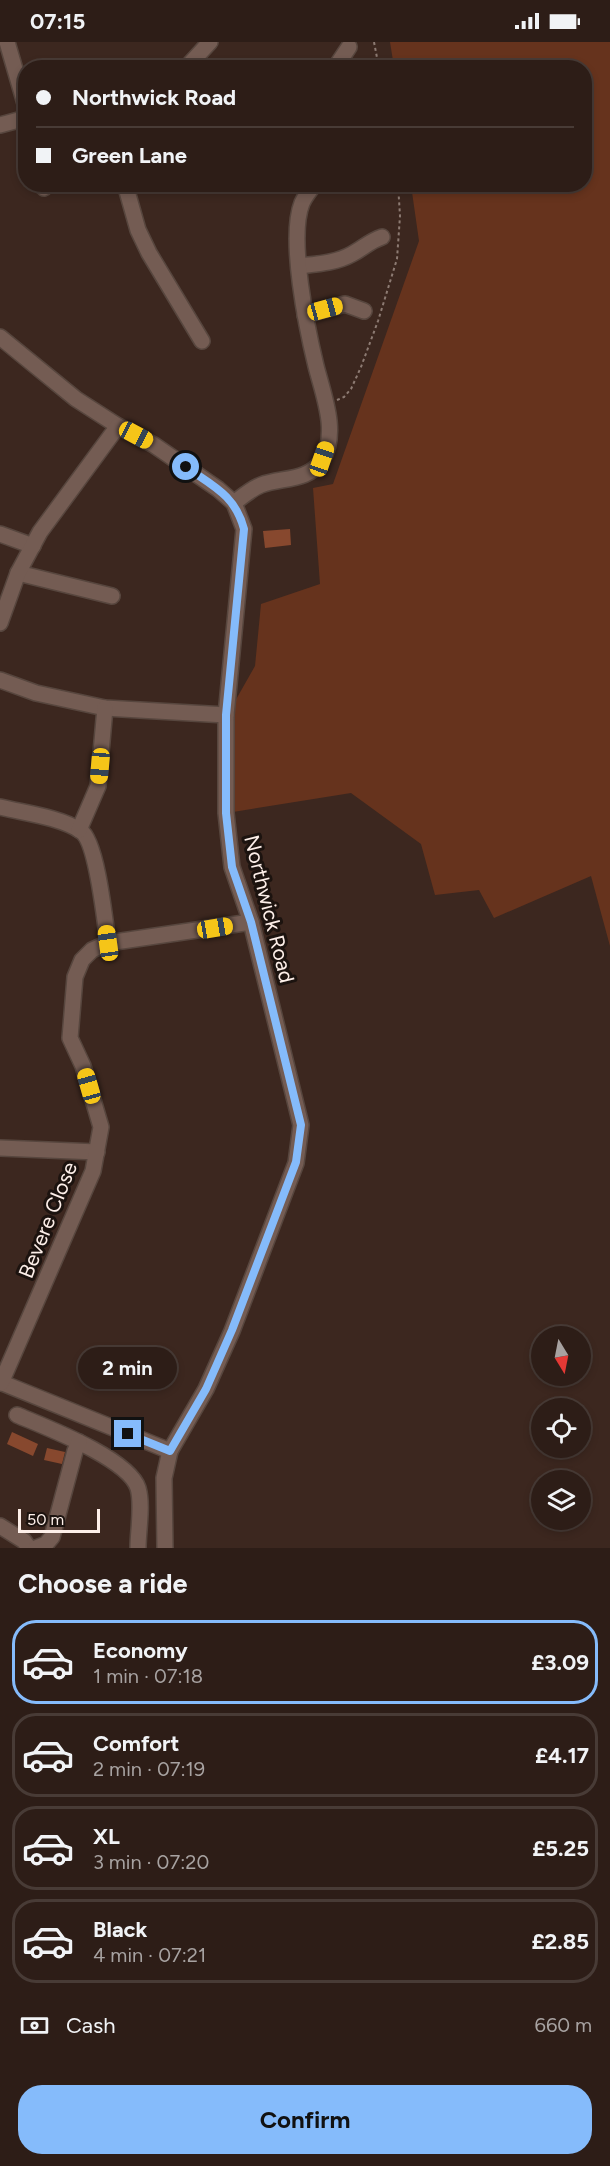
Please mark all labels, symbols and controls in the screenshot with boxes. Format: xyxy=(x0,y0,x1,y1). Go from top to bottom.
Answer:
text: 07:15 xyxy=(30,8,85,35)
text: Northwick Road xyxy=(72,84,236,111)
text: Green Lane xyxy=(72,142,187,169)
car xyxy=(305,296,345,322)
car xyxy=(116,419,156,451)
car xyxy=(308,439,336,479)
route start xyxy=(172,453,199,480)
car xyxy=(89,747,111,785)
street label: Northwick Road xyxy=(239,832,300,985)
car xyxy=(196,916,234,940)
car xyxy=(97,924,119,962)
car xyxy=(75,1066,103,1106)
street label: Bevere Close xyxy=(13,1158,82,1282)
north arrow xyxy=(531,1326,591,1386)
map controls xyxy=(531,1326,591,1530)
callout: 2 min xyxy=(78,1347,178,1389)
text: 2 min xyxy=(102,1356,153,1380)
button: locate xyxy=(531,1398,591,1458)
route end xyxy=(114,1420,141,1447)
button: layers xyxy=(531,1470,591,1530)
scale bar xyxy=(18,1506,100,1534)
text: 50 m xyxy=(27,1510,64,1529)
text: Choose a ride xyxy=(18,1567,187,1600)
icon: car xyxy=(21,1635,75,1689)
text: Economy xyxy=(93,1637,188,1664)
text: £3.09 xyxy=(531,1649,589,1676)
text: 1 min · 07:18 xyxy=(93,1664,203,1688)
icon: car xyxy=(21,1728,75,1782)
text: Comfort xyxy=(93,1730,179,1757)
text: £4.17 xyxy=(535,1742,589,1769)
text: 2 min · 07:19 xyxy=(93,1757,205,1781)
icon: car xyxy=(21,1821,75,1875)
text: XL xyxy=(93,1823,120,1850)
text: £5.25 xyxy=(532,1835,589,1862)
text: 3 min · 07:20 xyxy=(93,1850,209,1874)
icon: car xyxy=(21,1914,75,1968)
text: Black xyxy=(93,1916,147,1943)
text: £2.85 xyxy=(531,1928,589,1955)
text: 4 min · 07:21 xyxy=(93,1943,206,1967)
icon: cash xyxy=(18,2009,51,2042)
text: Cash xyxy=(66,2012,116,2039)
text: 660 m xyxy=(535,2013,592,2037)
button: Confirm xyxy=(18,2085,592,2154)

